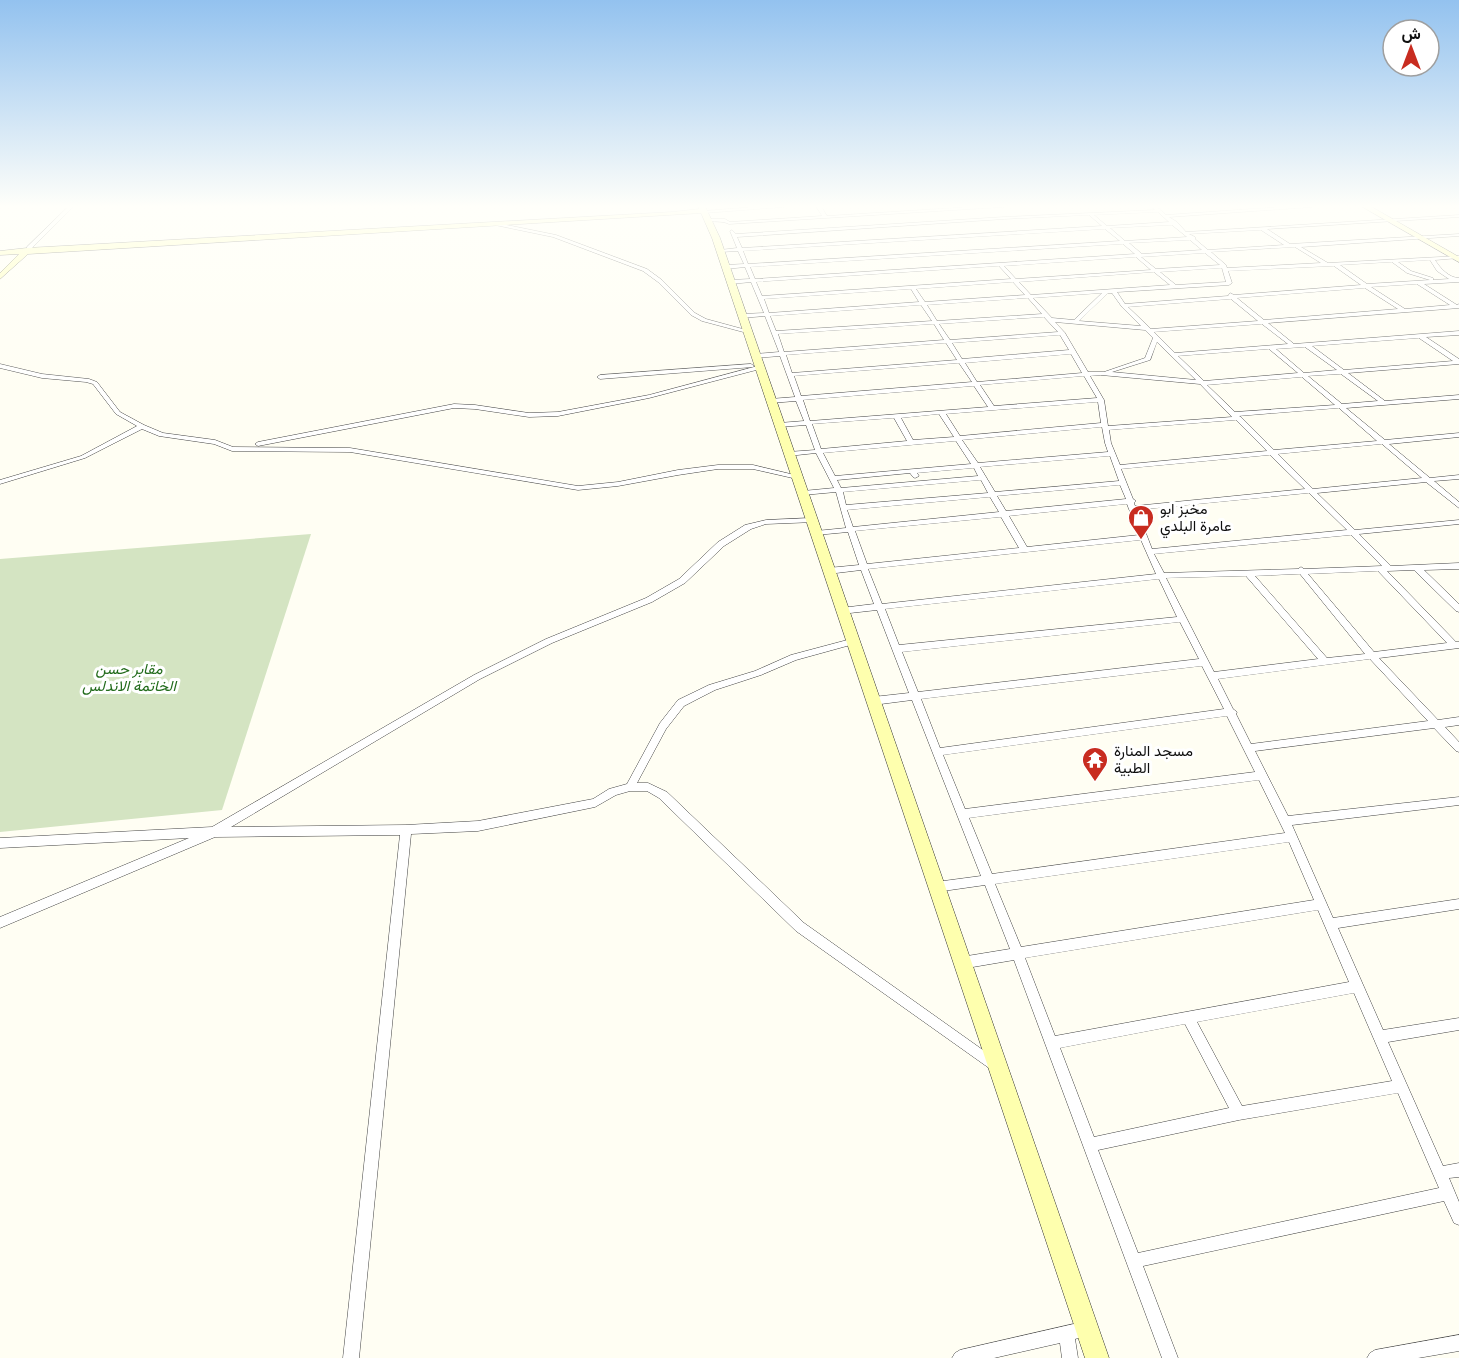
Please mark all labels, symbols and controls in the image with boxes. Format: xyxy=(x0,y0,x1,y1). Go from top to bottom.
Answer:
north arrow xyxy=(1381,18,1441,78)
text: ش xyxy=(1401,24,1421,43)
place label: مخبز ابو عامرة البلدي xyxy=(1160,500,1232,539)
shop icon: مخبز ابو عامرة البلدي xyxy=(1126,503,1156,541)
park label: مقابر حسن الخاتمة الاندلس xyxy=(82,660,177,695)
place label: مسجد المنارة الطبية xyxy=(1114,742,1193,777)
temple icon: مسجد المنارة الطبية xyxy=(1080,745,1110,783)

